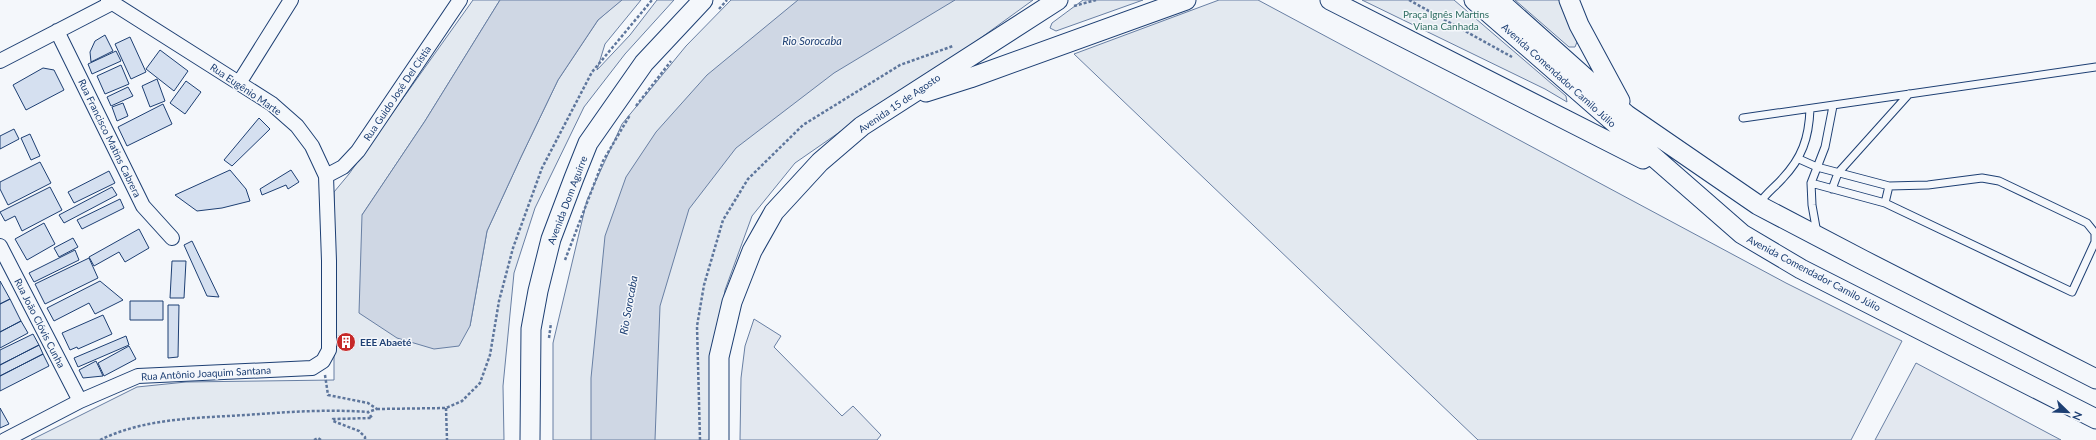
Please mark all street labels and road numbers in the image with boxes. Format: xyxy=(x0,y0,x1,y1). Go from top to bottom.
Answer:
street label: Avenida Comendador Camilo Júlio xyxy=(1499,20,1619,130)
street label: Rua Guido José Del Cístia xyxy=(361,43,433,143)
street label: Rua Eugênio Marte xyxy=(208,61,284,117)
street label: Avenida 15 de Agosto xyxy=(856,71,942,135)
street label: Rua Francisco Matins Cabrera xyxy=(76,77,144,199)
street label: Avenida Dom Aguirre xyxy=(545,154,589,246)
street label: Avenida Comendador Camilo Júlio xyxy=(1745,233,1883,314)
street label: Rua João Clóvis Cunha xyxy=(12,276,68,370)
street label: Rua Antônio Joaquim Santana xyxy=(141,364,271,382)

